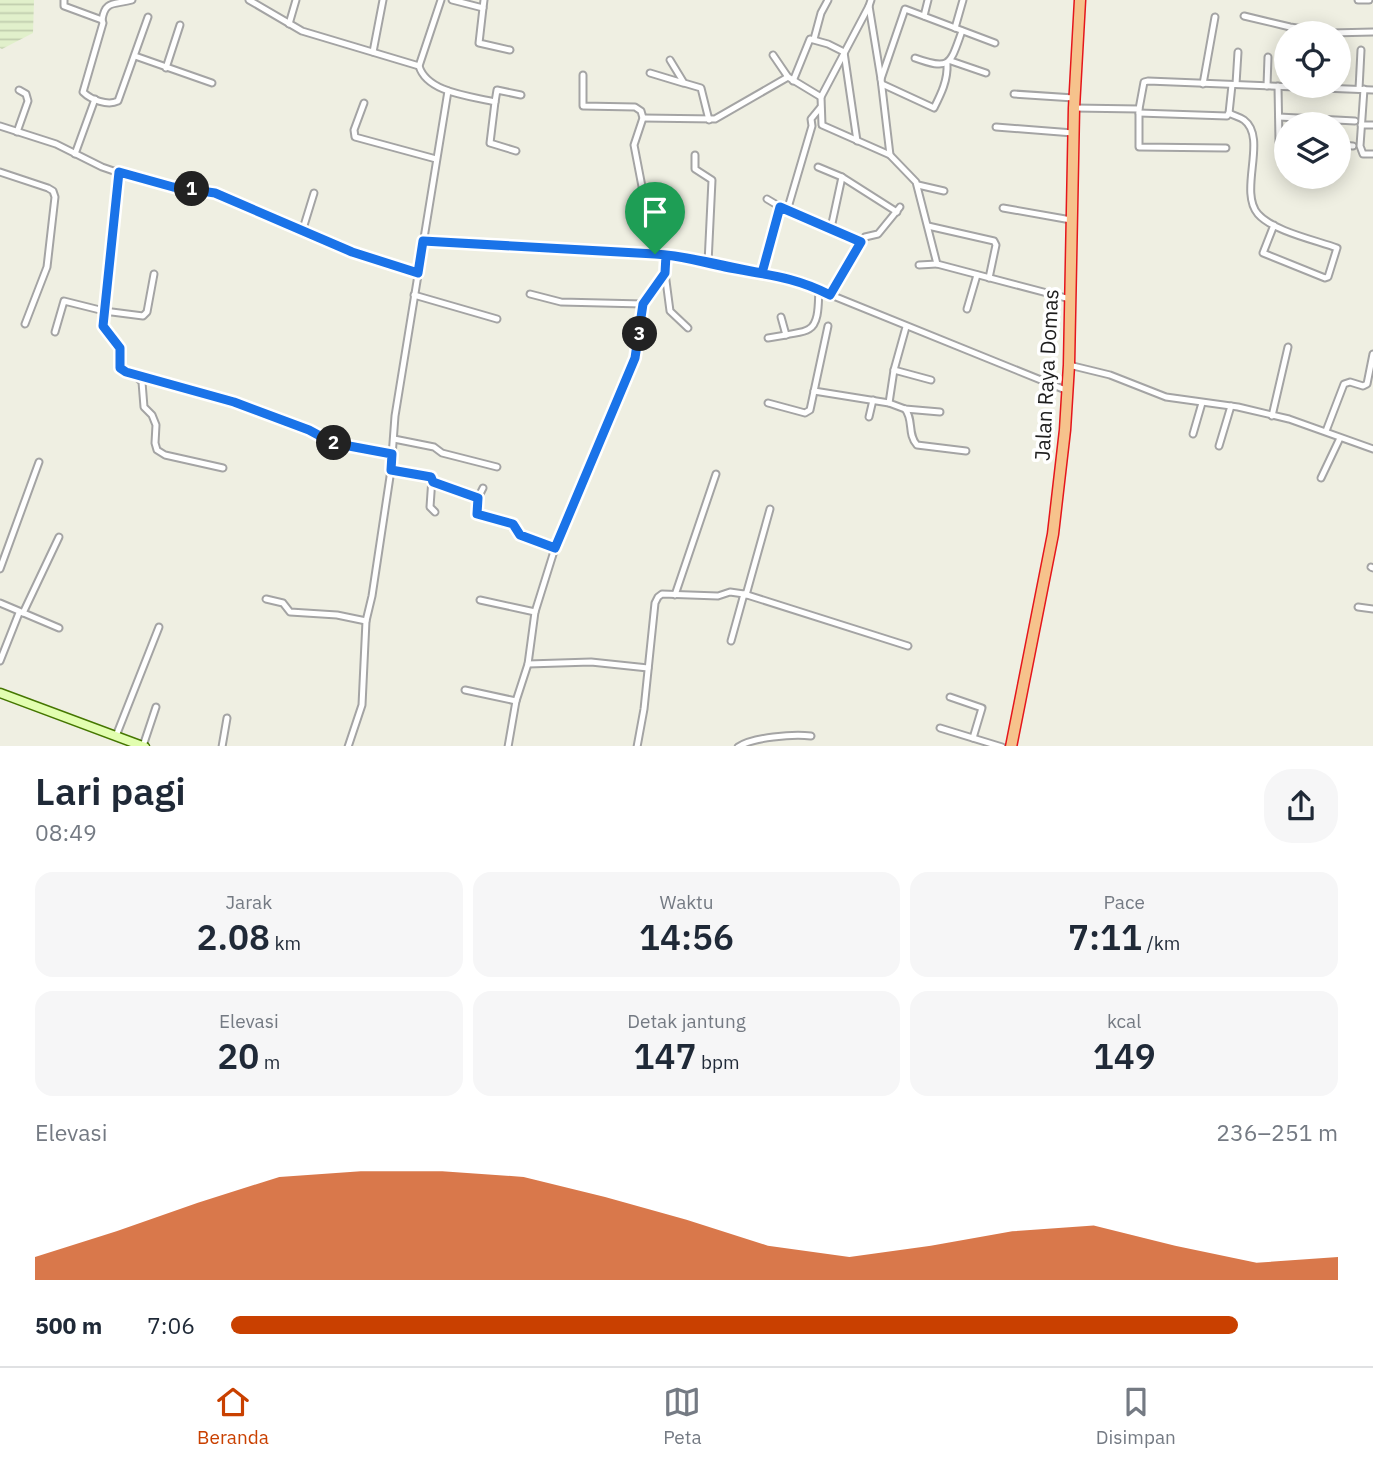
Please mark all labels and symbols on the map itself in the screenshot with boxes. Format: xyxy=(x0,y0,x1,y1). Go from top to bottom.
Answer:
pin: 1 xyxy=(174,172,210,206)
pin xyxy=(625,182,685,254)
street label: Jalan Raya Domas xyxy=(1028,288,1064,462)
pin: 3 xyxy=(622,316,658,352)
pin: 2 xyxy=(316,426,352,460)

